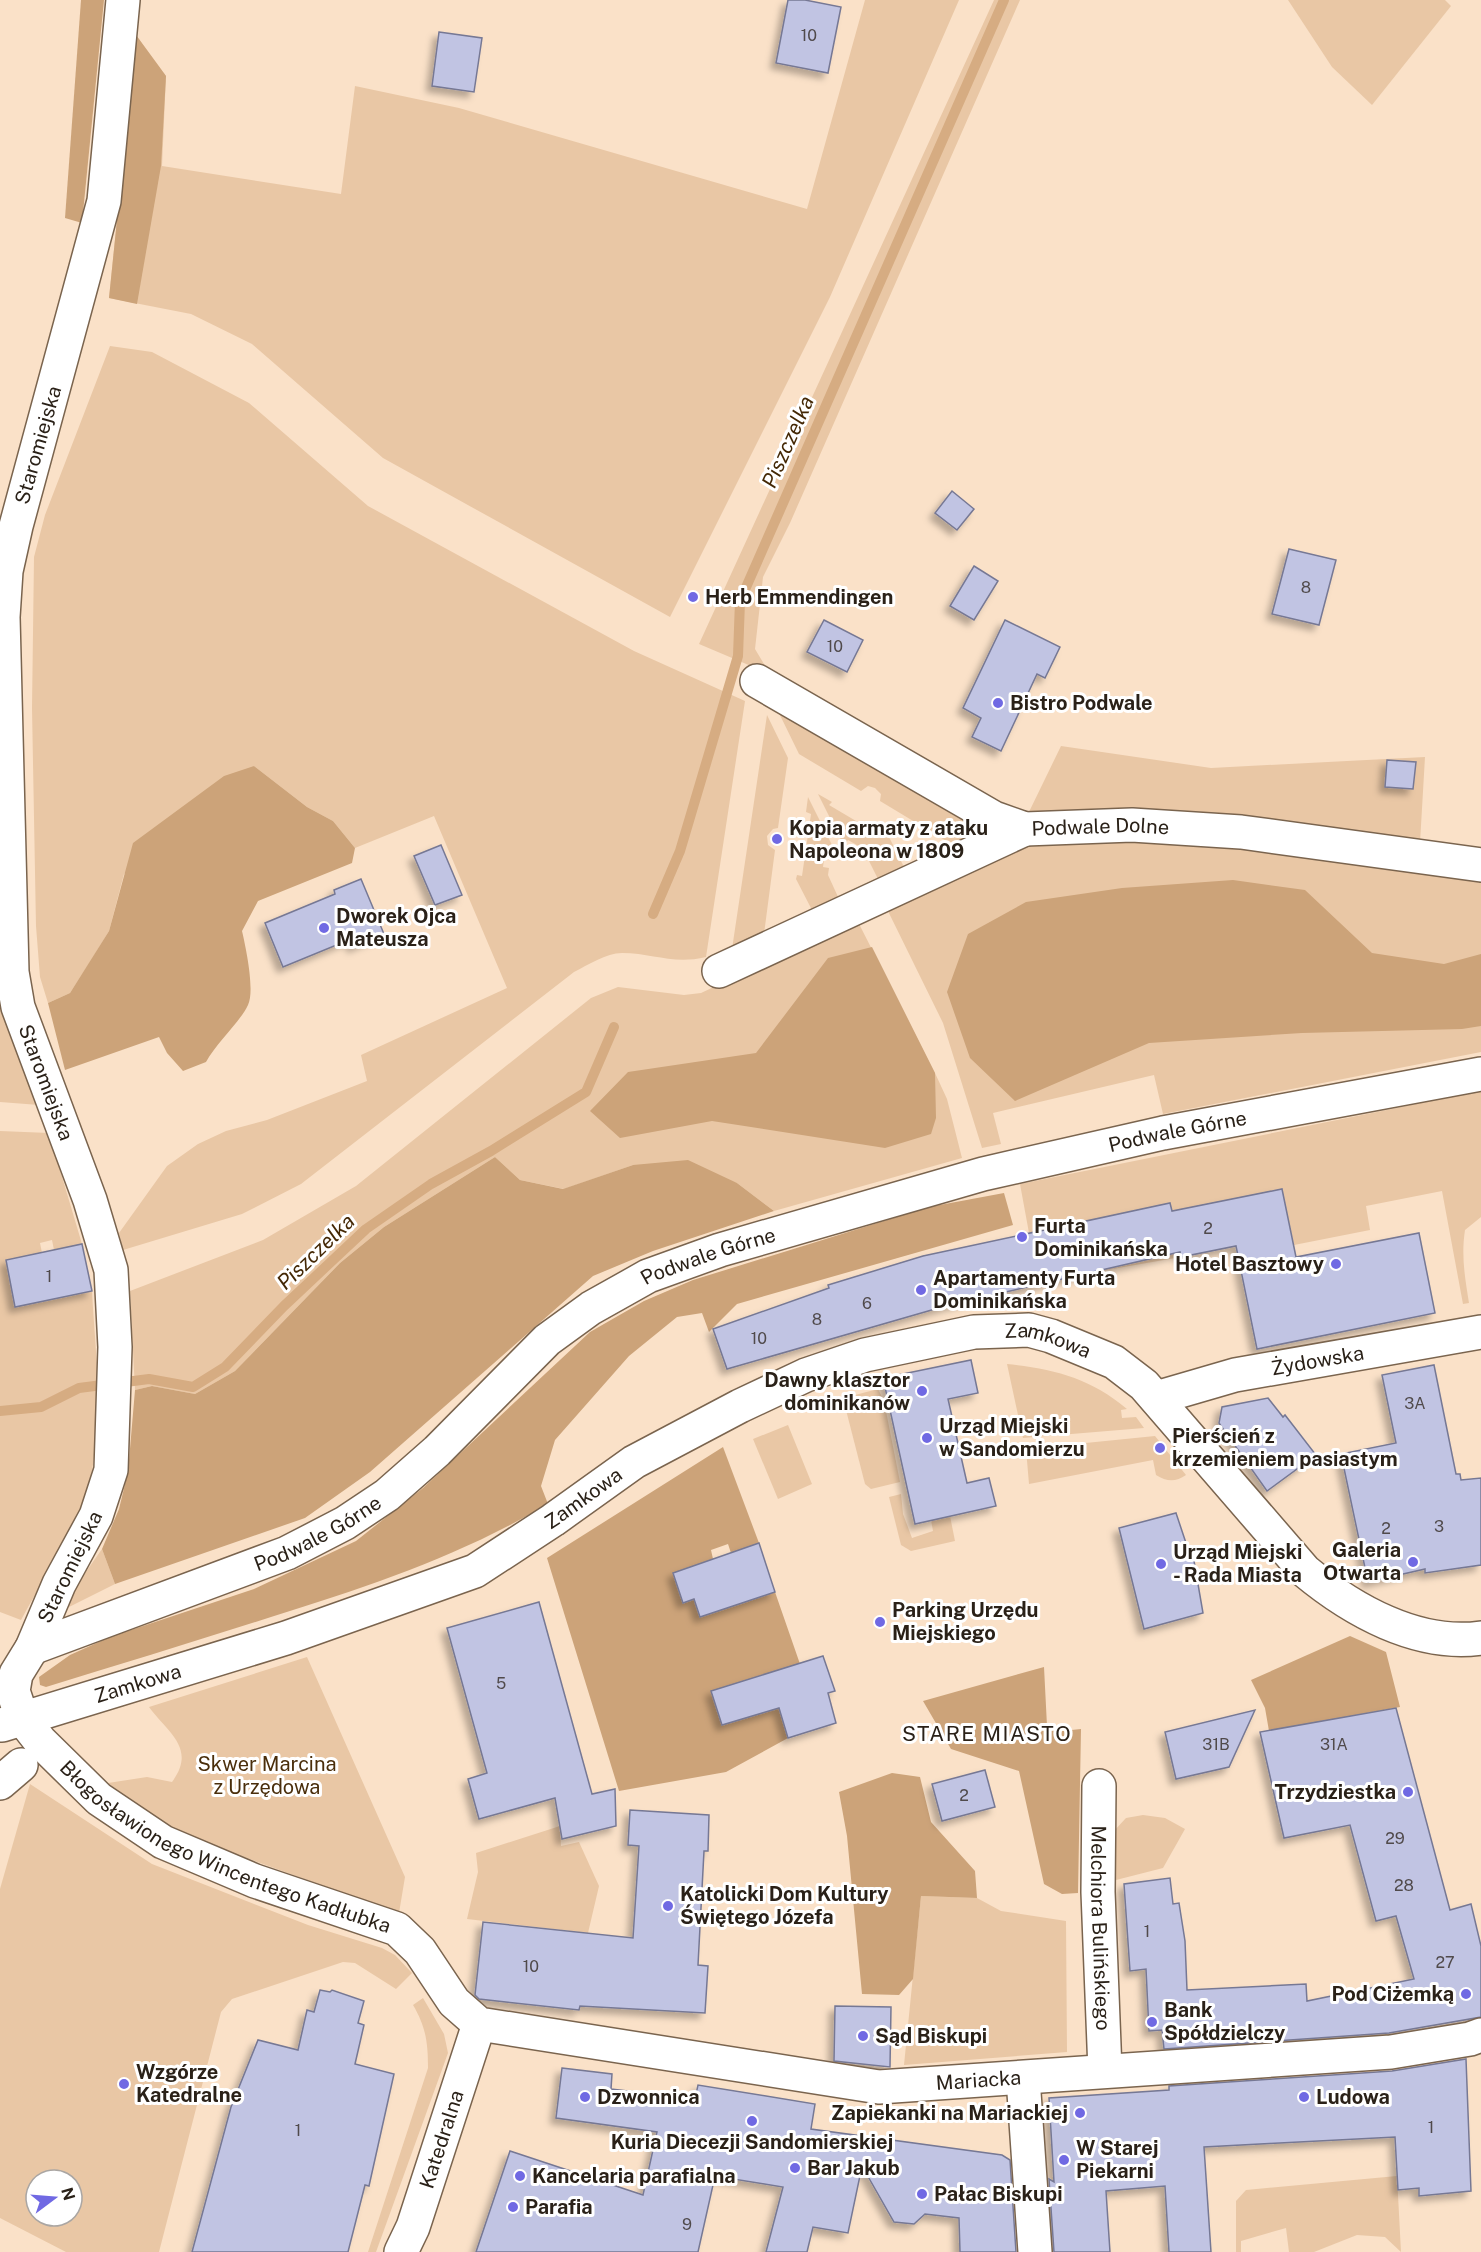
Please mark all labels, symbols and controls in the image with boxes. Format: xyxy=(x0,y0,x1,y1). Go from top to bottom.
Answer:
house number: 10 xyxy=(801,26,817,45)
street label: Staromiejska xyxy=(10,383,66,507)
water label: Piszczelka xyxy=(756,392,819,492)
house number: 8 xyxy=(1301,578,1311,597)
place label: Herb Emmendingen xyxy=(705,585,893,609)
marker: Herb Emmendingen xyxy=(686,590,700,604)
house number: 10 xyxy=(827,637,843,656)
place label: Bistro Podwale xyxy=(1010,691,1153,715)
marker: Bistro Podwale xyxy=(991,696,1005,710)
street label: Podwale Dolne xyxy=(1031,813,1170,841)
place label: Kopia armaty z ataku Napoleona w 1809 xyxy=(789,816,988,863)
marker: Kopia armaty z ataku Napoleona w 1809 xyxy=(770,832,784,846)
place label: Dworek Ojca Mateusza xyxy=(336,904,456,951)
marker: Dworek Ojca Mateusza xyxy=(317,921,331,935)
street label: Staromiejska xyxy=(14,1021,79,1144)
street label: Podwale Górne xyxy=(1106,1106,1249,1157)
water label: Piszczelka xyxy=(272,1209,360,1295)
place label: Furta Dominikańska xyxy=(1034,1214,1168,1261)
house number: 2 xyxy=(1203,1219,1213,1238)
street label: Podwale Górne xyxy=(636,1223,778,1290)
marker: Furta Dominikańska xyxy=(1015,1230,1029,1244)
place label: Hotel Basztowy xyxy=(1175,1252,1324,1276)
marker: Hotel Basztowy xyxy=(1329,1257,1343,1271)
place label: Apartamenty Furta Dominikańska xyxy=(933,1266,1115,1313)
house number: 1 xyxy=(46,1267,52,1286)
marker: Apartamenty Furta Dominikańska xyxy=(914,1283,928,1297)
house number: 6 xyxy=(862,1294,872,1313)
house number: 8 xyxy=(812,1310,822,1329)
street label: Zamkowa xyxy=(1004,1318,1094,1363)
house number: 10 xyxy=(751,1329,767,1348)
street label: Żydowska xyxy=(1269,1341,1366,1380)
place label: Dawny klasztor dominikanów xyxy=(764,1368,910,1415)
marker: Dawny klasztor dominikanów xyxy=(915,1384,929,1398)
house number: 3A xyxy=(1404,1394,1426,1413)
place label: Urząd Miejski w Sandomierzu xyxy=(939,1414,1085,1461)
place label: Pierścień z krzemieniem pasiastym xyxy=(1172,1424,1398,1471)
marker: Urząd Miejski w Sandomierzu xyxy=(920,1431,934,1445)
marker: Pierścień z krzemieniem pasiastym xyxy=(1153,1441,1167,1455)
street label: Zamkowa xyxy=(540,1462,627,1534)
street label: Podwale Górne xyxy=(251,1490,386,1576)
street label: Staromiejska xyxy=(33,1507,107,1627)
house number: 3 xyxy=(1434,1517,1444,1536)
house number: 2 xyxy=(1381,1519,1391,1538)
place label: Galeria Otwarta xyxy=(1323,1538,1401,1585)
place label: Urząd Miejski - Rada Miasta xyxy=(1173,1540,1302,1587)
marker: Galeria Otwarta xyxy=(1406,1555,1420,1569)
marker: Urząd Miejski - Rada Miasta xyxy=(1154,1557,1168,1571)
place label: Parking Urzędu Miejskiego xyxy=(892,1598,1038,1645)
marker: Parking Urzędu Miejskiego xyxy=(873,1615,887,1629)
street label: Zamkowa xyxy=(91,1659,184,1708)
house number: 5 xyxy=(496,1674,506,1693)
district label: STARE MIASTO xyxy=(902,1721,1072,1746)
house number: 31B xyxy=(1202,1735,1230,1754)
house number: 31A xyxy=(1320,1735,1348,1754)
park label: Skwer Marcina z Urzędowa xyxy=(197,1752,337,1799)
street label: Błogosławionego Wincentego Kadłubka xyxy=(55,1755,394,1938)
place label: Trzydziestka xyxy=(1274,1780,1396,1804)
marker: Trzydziestka xyxy=(1401,1785,1415,1799)
house number: 2 xyxy=(959,1786,969,1805)
street label: Melchiora Bulińskiego xyxy=(1086,1825,1115,2031)
house number: 29 xyxy=(1385,1829,1405,1848)
house number: 28 xyxy=(1394,1876,1414,1895)
place label: Katolicki Dom Kultury Świętego Józefa xyxy=(680,1882,888,1929)
marker: Katolicki Dom Kultury Świętego Józefa xyxy=(661,1899,675,1913)
house number: 1 xyxy=(1144,1922,1150,1941)
house number: 27 xyxy=(1435,1953,1455,1972)
house number: 10 xyxy=(523,1957,539,1976)
place label: Pod Ciżemką xyxy=(1332,1982,1454,2006)
marker: Pod Ciżemką xyxy=(1459,1987,1473,2001)
place label: Bank Spółdzielczy xyxy=(1164,1998,1285,2045)
marker: Bank Spółdzielczy xyxy=(1145,2015,1159,2029)
place label: Sąd Biskupi xyxy=(875,2024,987,2048)
marker: Sąd Biskupi xyxy=(856,2029,870,2043)
place label: Wzgórze Katedralne xyxy=(136,2060,242,2107)
street label: Mariacka xyxy=(935,2065,1022,2095)
marker: Wzgórze Katedralne xyxy=(117,2077,131,2091)
place label: Dzwonnica xyxy=(597,2085,700,2109)
place label: Ludowa xyxy=(1316,2085,1390,2109)
street label: Katedralna xyxy=(414,2087,469,2192)
marker: Dzwonnica xyxy=(578,2090,592,2104)
marker: Ludowa xyxy=(1297,2090,1311,2104)
place label: Zapiekanki na Mariackiej xyxy=(831,2101,1068,2125)
marker: Zapiekanki na Mariackiej xyxy=(1073,2106,1087,2120)
marker: Kuria Diecezji Sandomierskiej xyxy=(745,2114,759,2128)
house number: 1 xyxy=(1428,2118,1434,2137)
house number: 1 xyxy=(295,2121,301,2140)
place label: Kuria Diecezji Sandomierskiej xyxy=(611,2130,893,2154)
place label: W Starej Piekarni xyxy=(1076,2136,1159,2183)
marker: W Starej Piekarni xyxy=(1057,2153,1071,2167)
place label: Bar Jakub xyxy=(807,2156,900,2180)
marker: Bar Jakub xyxy=(788,2161,802,2175)
place label: Kancelaria parafialna xyxy=(532,2164,736,2188)
north arrow xyxy=(24,2168,84,2228)
marker: Kancelaria parafialna xyxy=(513,2169,527,2183)
place label: Pałac Biskupi xyxy=(934,2182,1063,2206)
text: N xyxy=(57,2185,79,2203)
marker: Pałac Biskupi xyxy=(915,2187,929,2201)
place label: Parafia xyxy=(525,2195,593,2219)
marker: Parafia xyxy=(506,2200,520,2214)
house number: 9 xyxy=(682,2215,692,2234)

